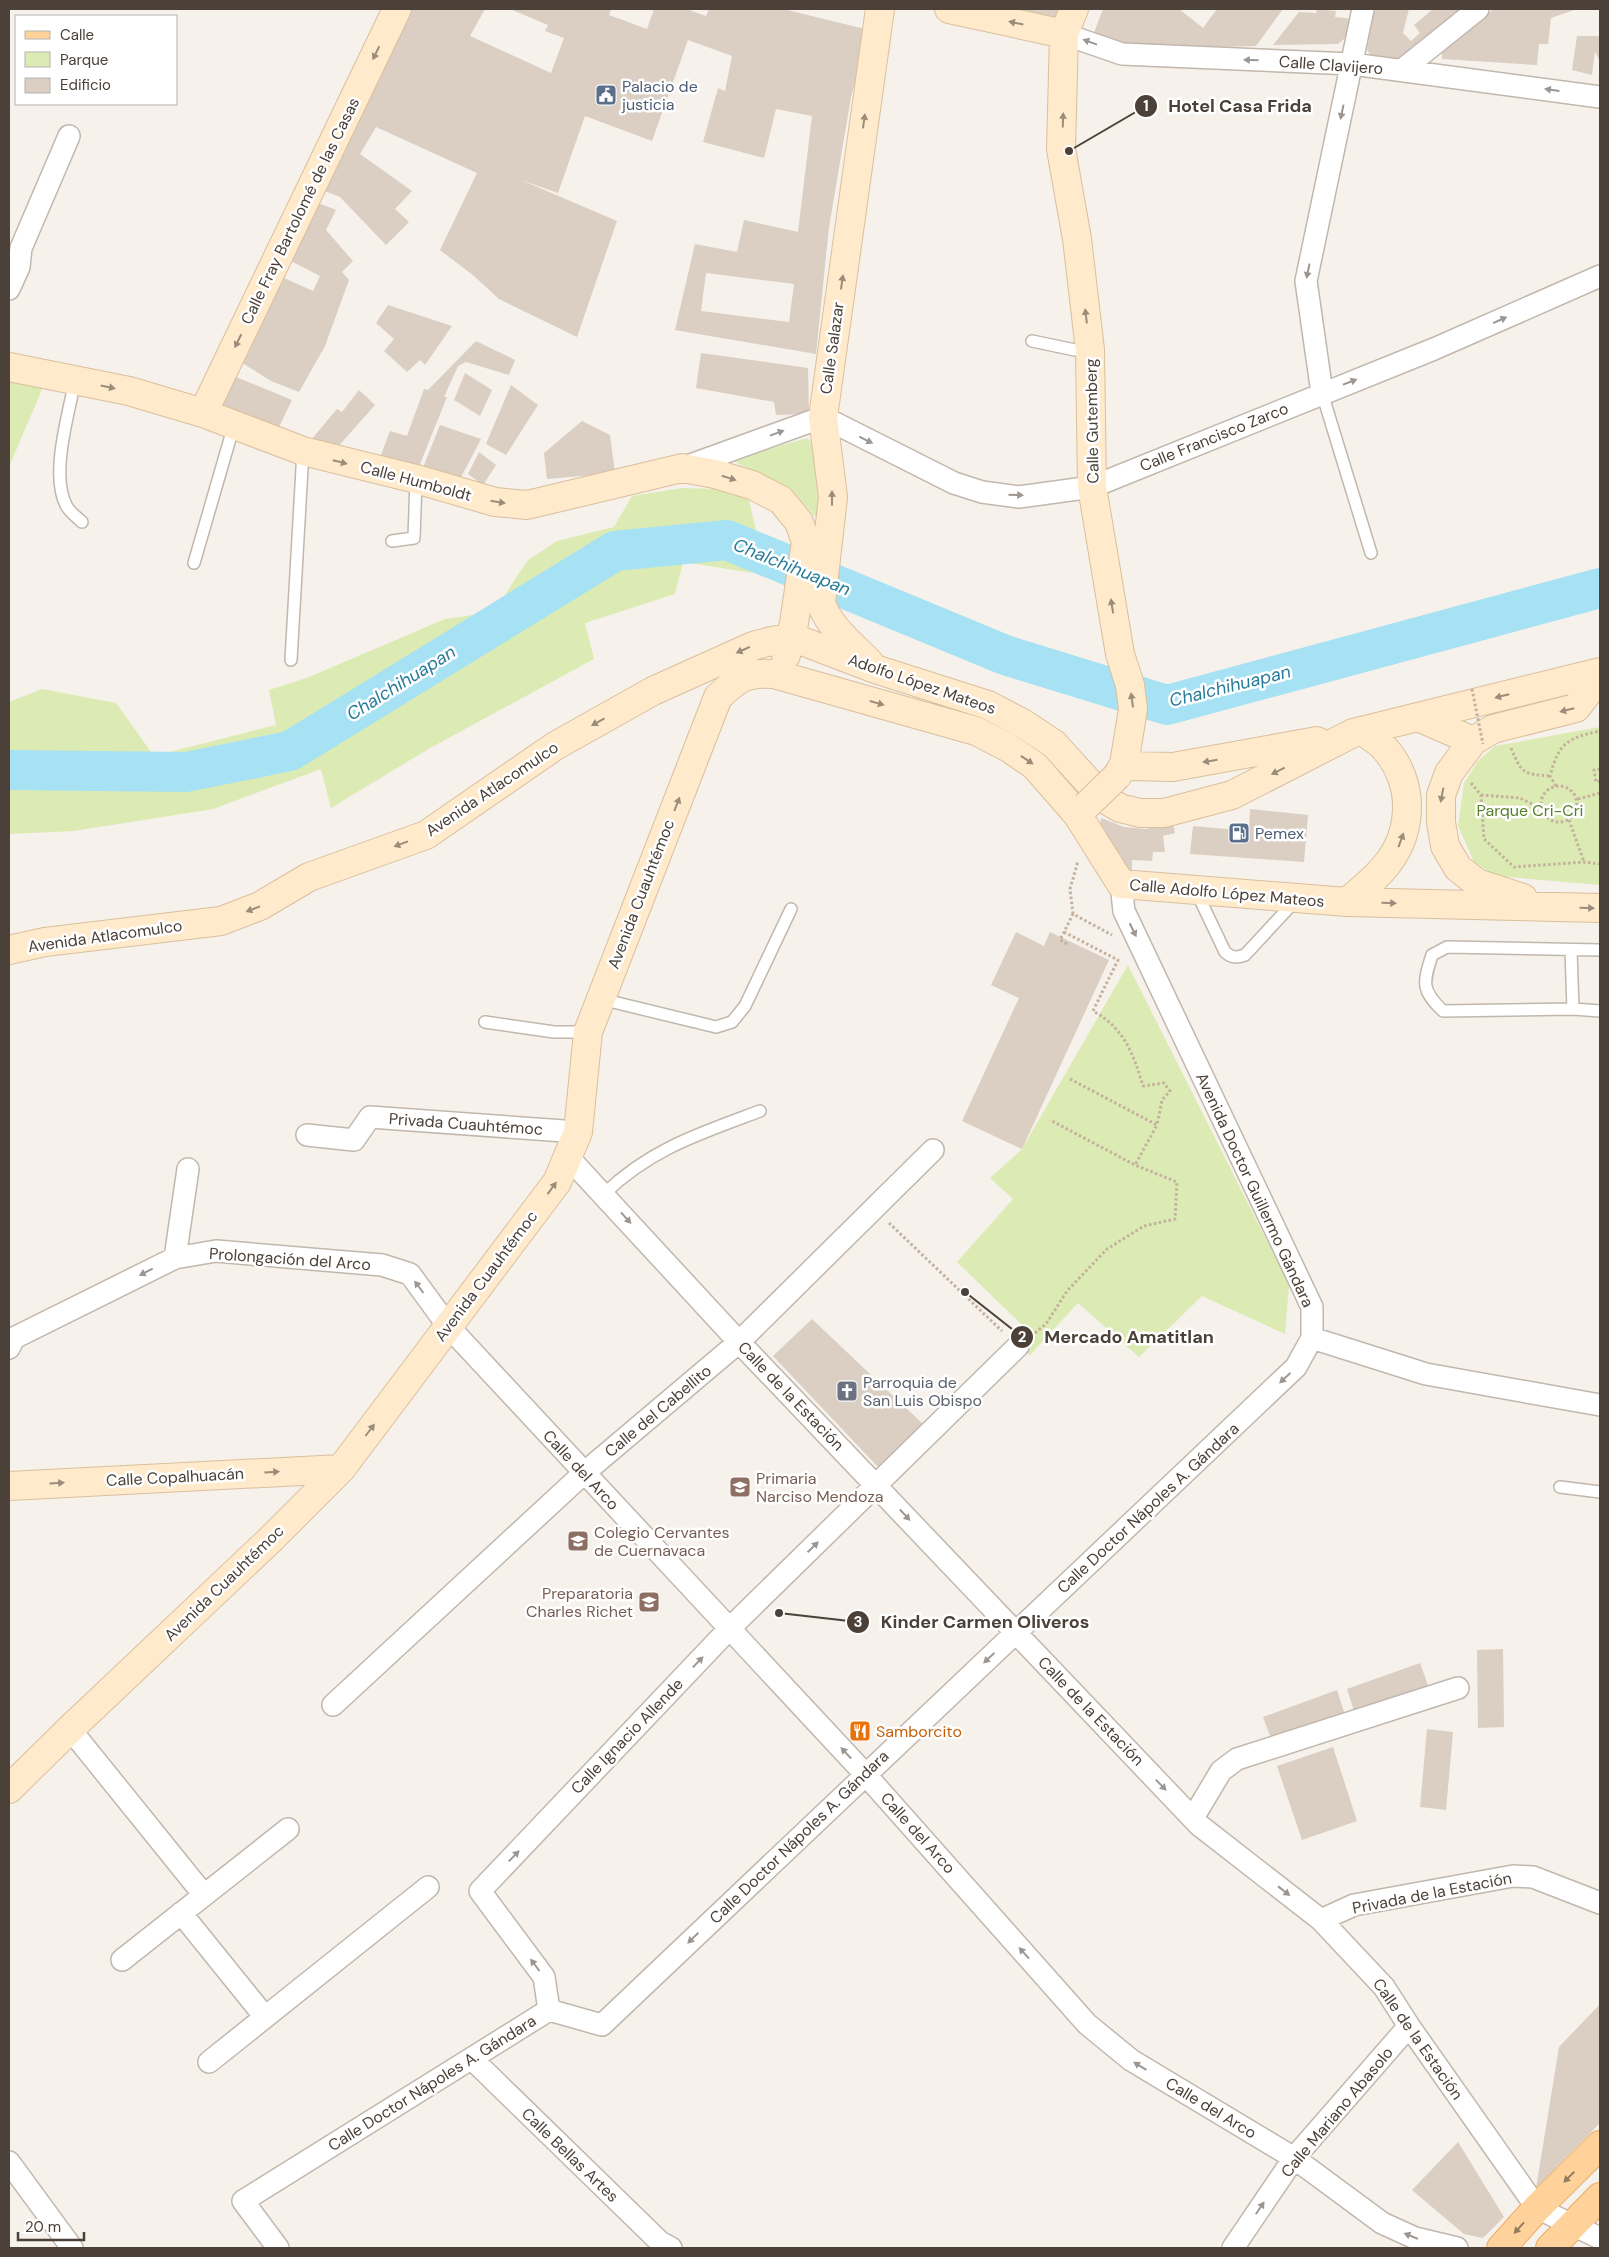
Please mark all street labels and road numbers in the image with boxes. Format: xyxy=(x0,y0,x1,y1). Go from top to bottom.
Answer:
street label: Calle Clavijero xyxy=(1278,51,1384,79)
street label: Calle Fray Bartolomé de las Casas xyxy=(236,94,364,328)
street label: Calle Salazar xyxy=(815,300,849,395)
street label: Calle Gutemberg xyxy=(1080,358,1104,484)
street label: Calle Francisco Zarco xyxy=(1137,398,1291,476)
street label: Calle Humboldt xyxy=(358,456,474,506)
street label: Adolfo López Mateos xyxy=(845,649,999,719)
street label: Avenida Atlacomulco xyxy=(422,737,562,841)
street label: Avenida Cuauhtémoc xyxy=(603,816,679,972)
street label: Calle Adolfo López Mateos xyxy=(1129,874,1325,912)
street label: Avenida Atlacomulco xyxy=(26,915,184,957)
street label: Avenida Doctor Guillermo Gándara xyxy=(1191,1069,1319,1311)
street label: Privada Cuauhtémoc xyxy=(388,1108,544,1140)
street label: Avenida Cuauhtémoc xyxy=(430,1206,542,1346)
street label: Prolongación del Arco xyxy=(208,1243,372,1275)
street label: Calle de la Estación xyxy=(733,1337,849,1455)
street label: Calle del Cabellito xyxy=(600,1360,716,1462)
street label: Calle Doctor Nápoles A. Gándara xyxy=(1053,1418,1243,1598)
street label: Calle del Arco xyxy=(538,1425,624,1515)
street label: Calle Copalhuacán xyxy=(106,1463,244,1491)
street label: Avenida Cuauhtémoc xyxy=(160,1520,288,1646)
street label: Calle de la Estación xyxy=(1033,1652,1149,1770)
street label: Calle Ignacio Allende xyxy=(566,1674,688,1798)
street label: Calle Doctor Nápoles A. Gándara xyxy=(705,1746,893,1928)
street label: Calle del Arco xyxy=(876,1788,960,1878)
street label: Privada de la Estación xyxy=(1350,1867,1514,1919)
street label: Calle de la Estación xyxy=(1368,1974,1468,2104)
street label: Calle Doctor Nápoles A. Gándara xyxy=(324,2010,540,2156)
street label: Calle Mariano Abasolo xyxy=(1276,2042,1398,2182)
street label: Calle del Arco xyxy=(1162,2073,1260,2143)
street label: Calle Bellas Artes xyxy=(517,2103,623,2207)

